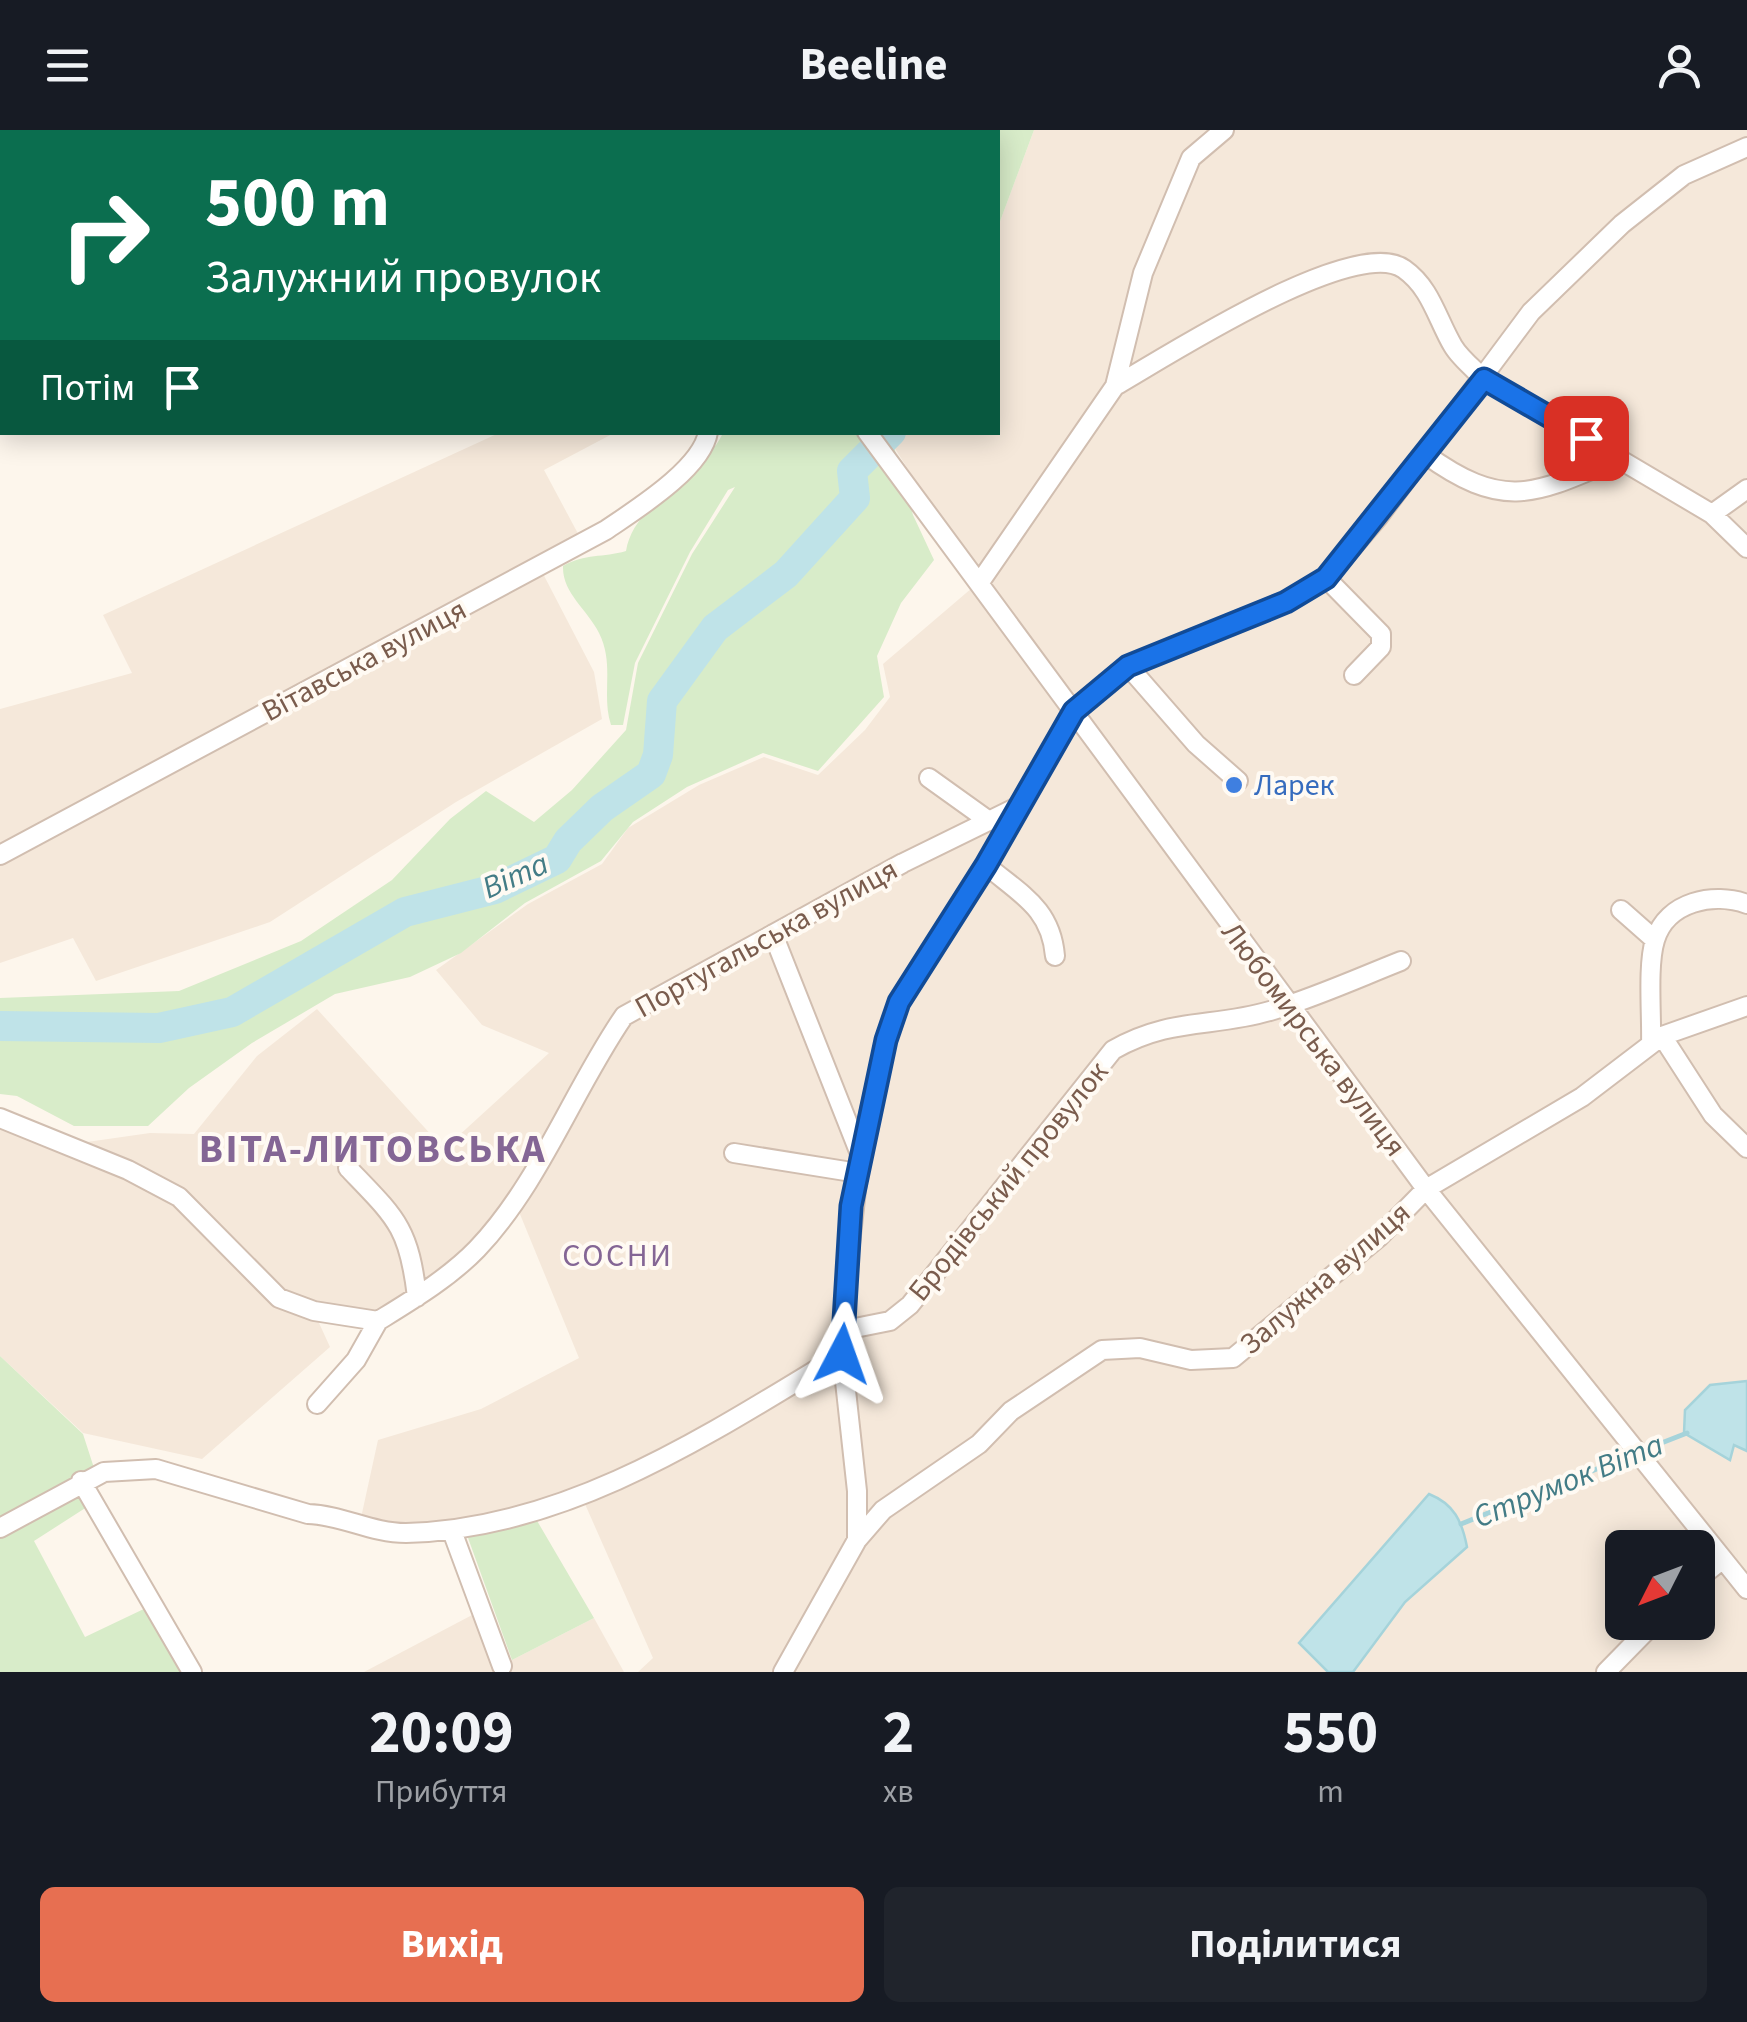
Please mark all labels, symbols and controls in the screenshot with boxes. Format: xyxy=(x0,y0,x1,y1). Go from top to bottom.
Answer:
text: Beeline xyxy=(799,33,948,97)
icon: menu xyxy=(40,38,95,93)
icon: person xyxy=(1652,38,1707,93)
text: 500 m xyxy=(205,153,390,253)
icon: right xyxy=(40,170,170,300)
text: Залужний провулок xyxy=(205,246,601,310)
icon: arrive xyxy=(155,360,210,415)
text: Потім xyxy=(40,361,135,415)
pin xyxy=(1544,396,1629,481)
icon: arrive xyxy=(1559,411,1614,466)
street label: Вітавська вулиця xyxy=(254,588,474,733)
place label: Ларек xyxy=(1254,764,1335,807)
marker: Ларек xyxy=(1223,774,1245,796)
water label: Віта xyxy=(475,841,556,911)
street label: Португальська вулиця xyxy=(627,848,906,1029)
street label: Любомирська вулиця xyxy=(1211,913,1416,1166)
street label: Бродівський провулок xyxy=(898,1052,1119,1310)
district label: ВІТА-ЛИТОВСЬКА xyxy=(199,1121,547,1178)
street label: Залужна вулиця xyxy=(1231,1192,1420,1365)
district label: СОСНИ xyxy=(562,1233,674,1279)
position arrow xyxy=(790,1302,894,1406)
water label: Струмок Віта xyxy=(1467,1422,1670,1540)
north arrow xyxy=(1605,1530,1715,1640)
map controls xyxy=(1605,1530,1715,1640)
text: 20:09 xyxy=(369,1691,514,1776)
text: 2 xyxy=(882,1691,914,1776)
text: 550 xyxy=(1283,1691,1378,1776)
text: Прибуття xyxy=(375,1769,508,1815)
text: хв xyxy=(883,1769,914,1815)
text: m xyxy=(1317,1769,1344,1815)
button: Вихід xyxy=(40,1887,864,2002)
button: Поділитися xyxy=(884,1887,1707,2002)

